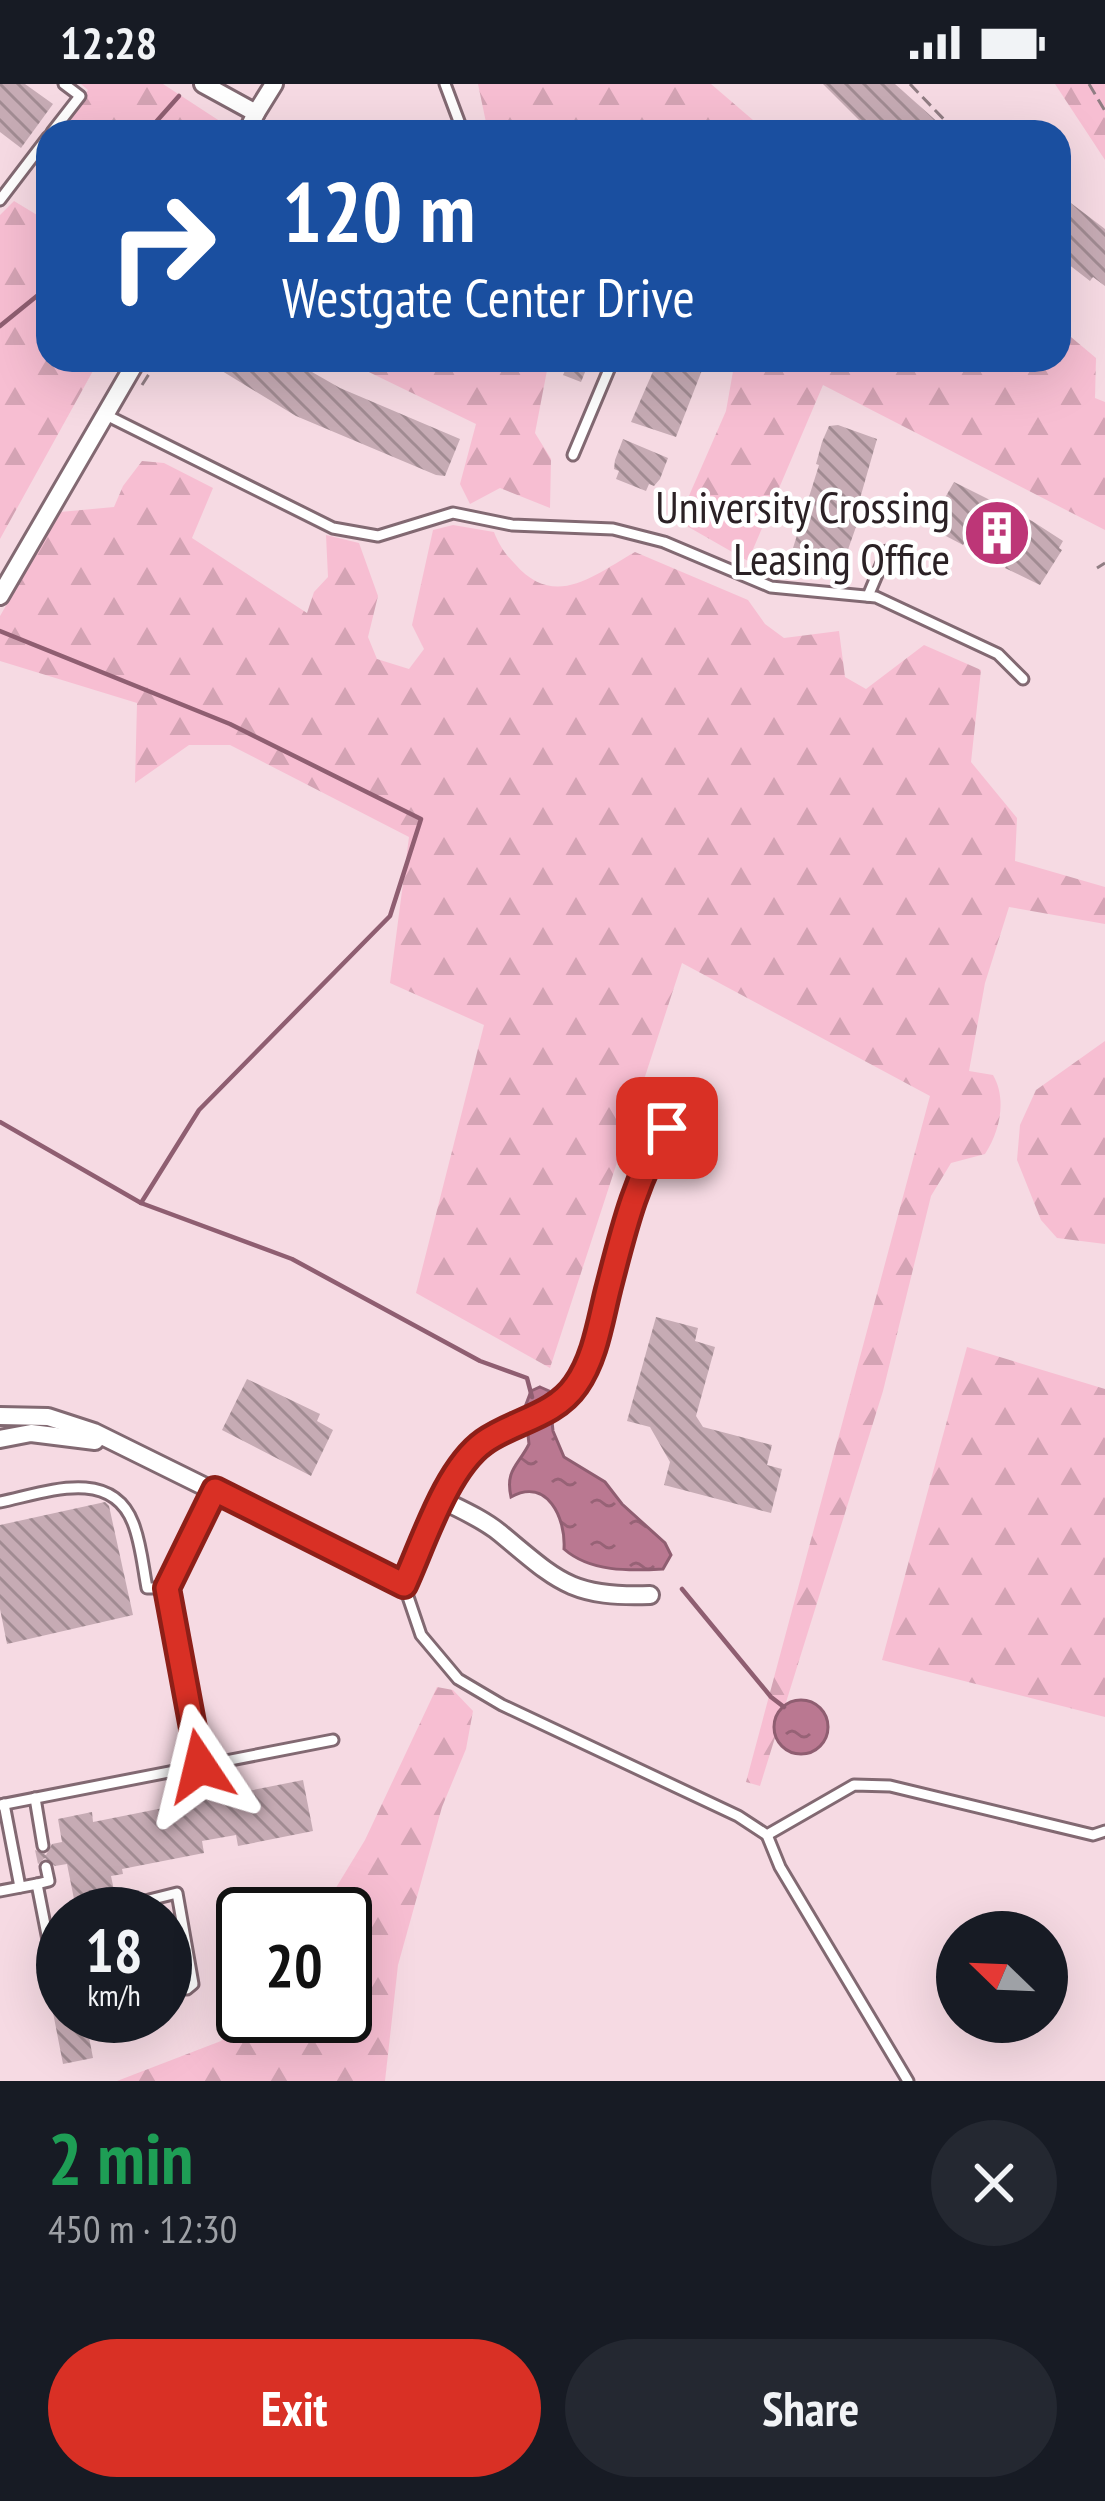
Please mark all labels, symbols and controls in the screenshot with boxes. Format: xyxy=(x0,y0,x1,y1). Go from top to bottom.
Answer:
text: 12:28 xyxy=(60,13,157,71)
text: 120 m xyxy=(282,156,475,265)
icon: right xyxy=(84,168,240,324)
text: Westgate Center Drive xyxy=(282,262,695,332)
place label: University Crossing Leasing Office xyxy=(655,477,950,587)
building icon: University Crossing Leasing Office xyxy=(962,498,1032,568)
pin xyxy=(616,1077,718,1179)
icon: arrive xyxy=(634,1095,700,1161)
position arrow xyxy=(137,1703,263,1829)
speed limit sign: 20 xyxy=(216,1887,372,2043)
text: 18 xyxy=(85,1911,143,1989)
north arrow xyxy=(936,1911,1068,2043)
map controls xyxy=(936,1911,1068,2043)
text: km/h xyxy=(87,1975,141,2014)
text: 2 min xyxy=(48,2111,193,2204)
button: close xyxy=(931,2120,1057,2246)
text: 450 m · 12:30 xyxy=(48,2203,237,2254)
button: Exit xyxy=(48,2339,541,2477)
button: Share xyxy=(565,2339,1057,2477)

